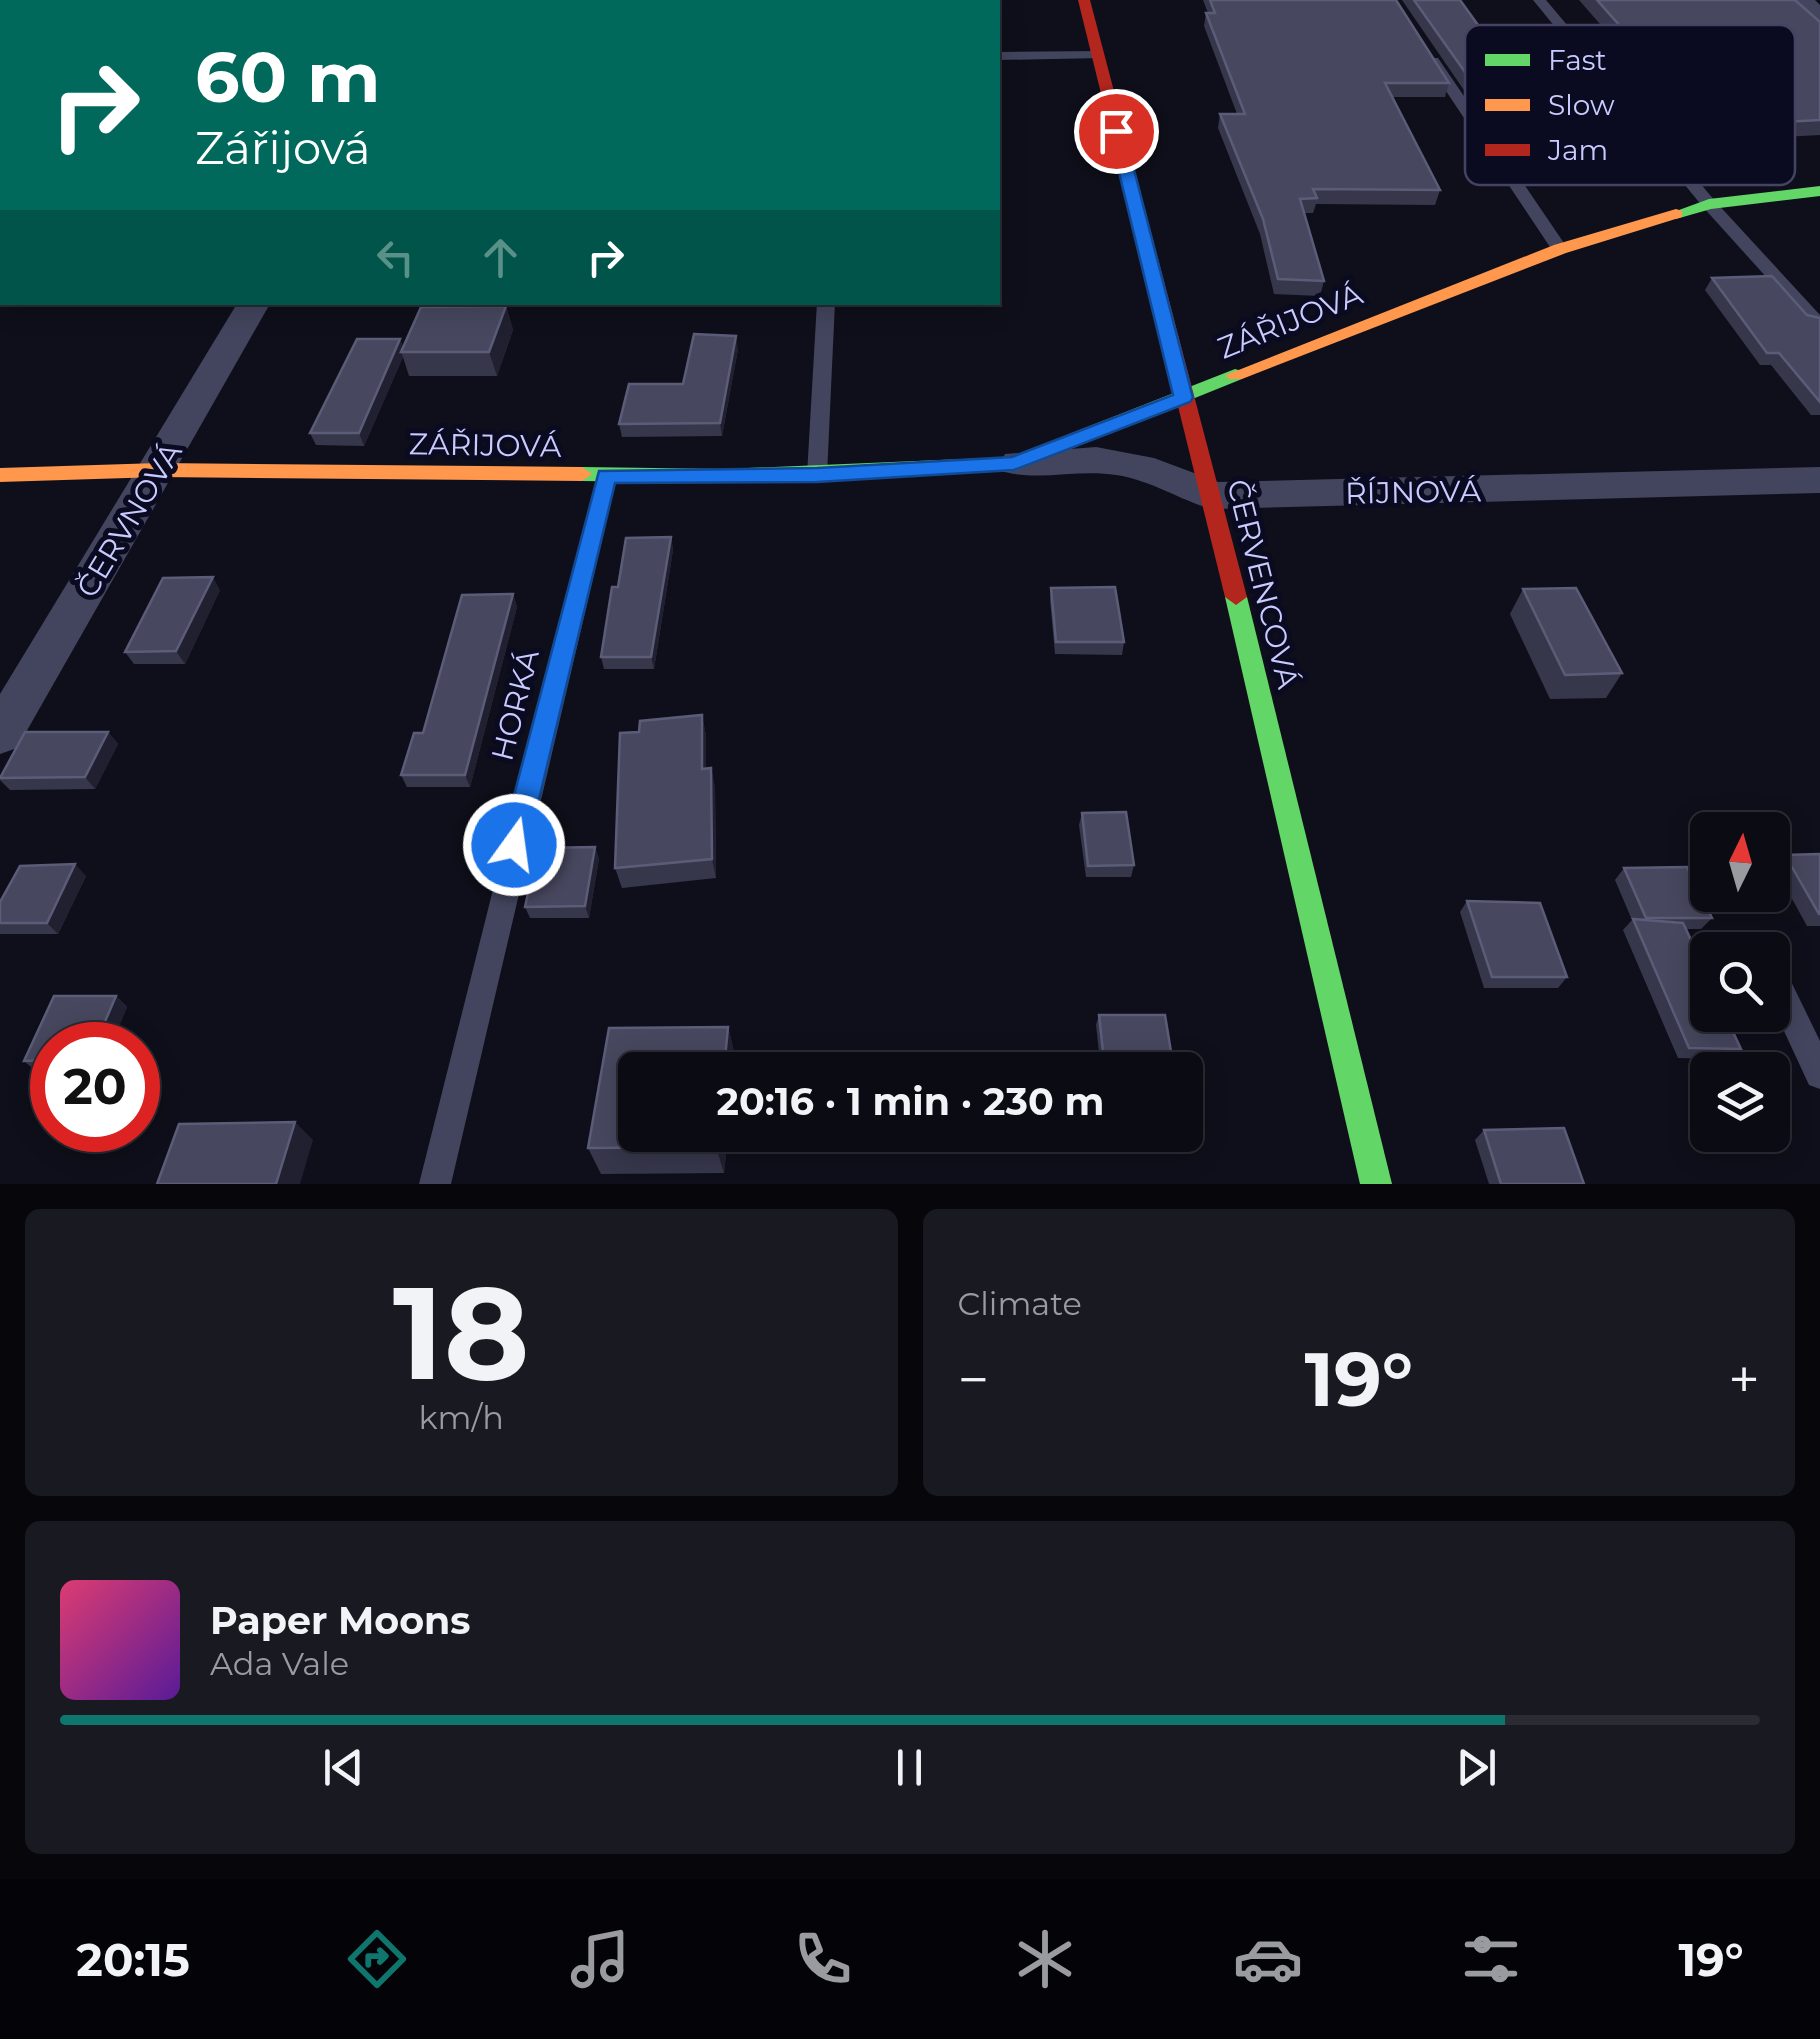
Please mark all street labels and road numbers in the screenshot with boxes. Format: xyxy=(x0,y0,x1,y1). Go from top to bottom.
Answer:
street label: ZÁŘIJOVÁ xyxy=(1212,275,1368,367)
street label: ZÁŘIJOVÁ xyxy=(408,425,562,465)
street label: ČERVNOVÁ xyxy=(68,436,190,604)
street label: ŘÍJNOVÁ xyxy=(1345,472,1482,512)
street label: ČERVENCOVÁ xyxy=(1219,476,1307,693)
street label: HORKÁ xyxy=(483,645,547,764)

